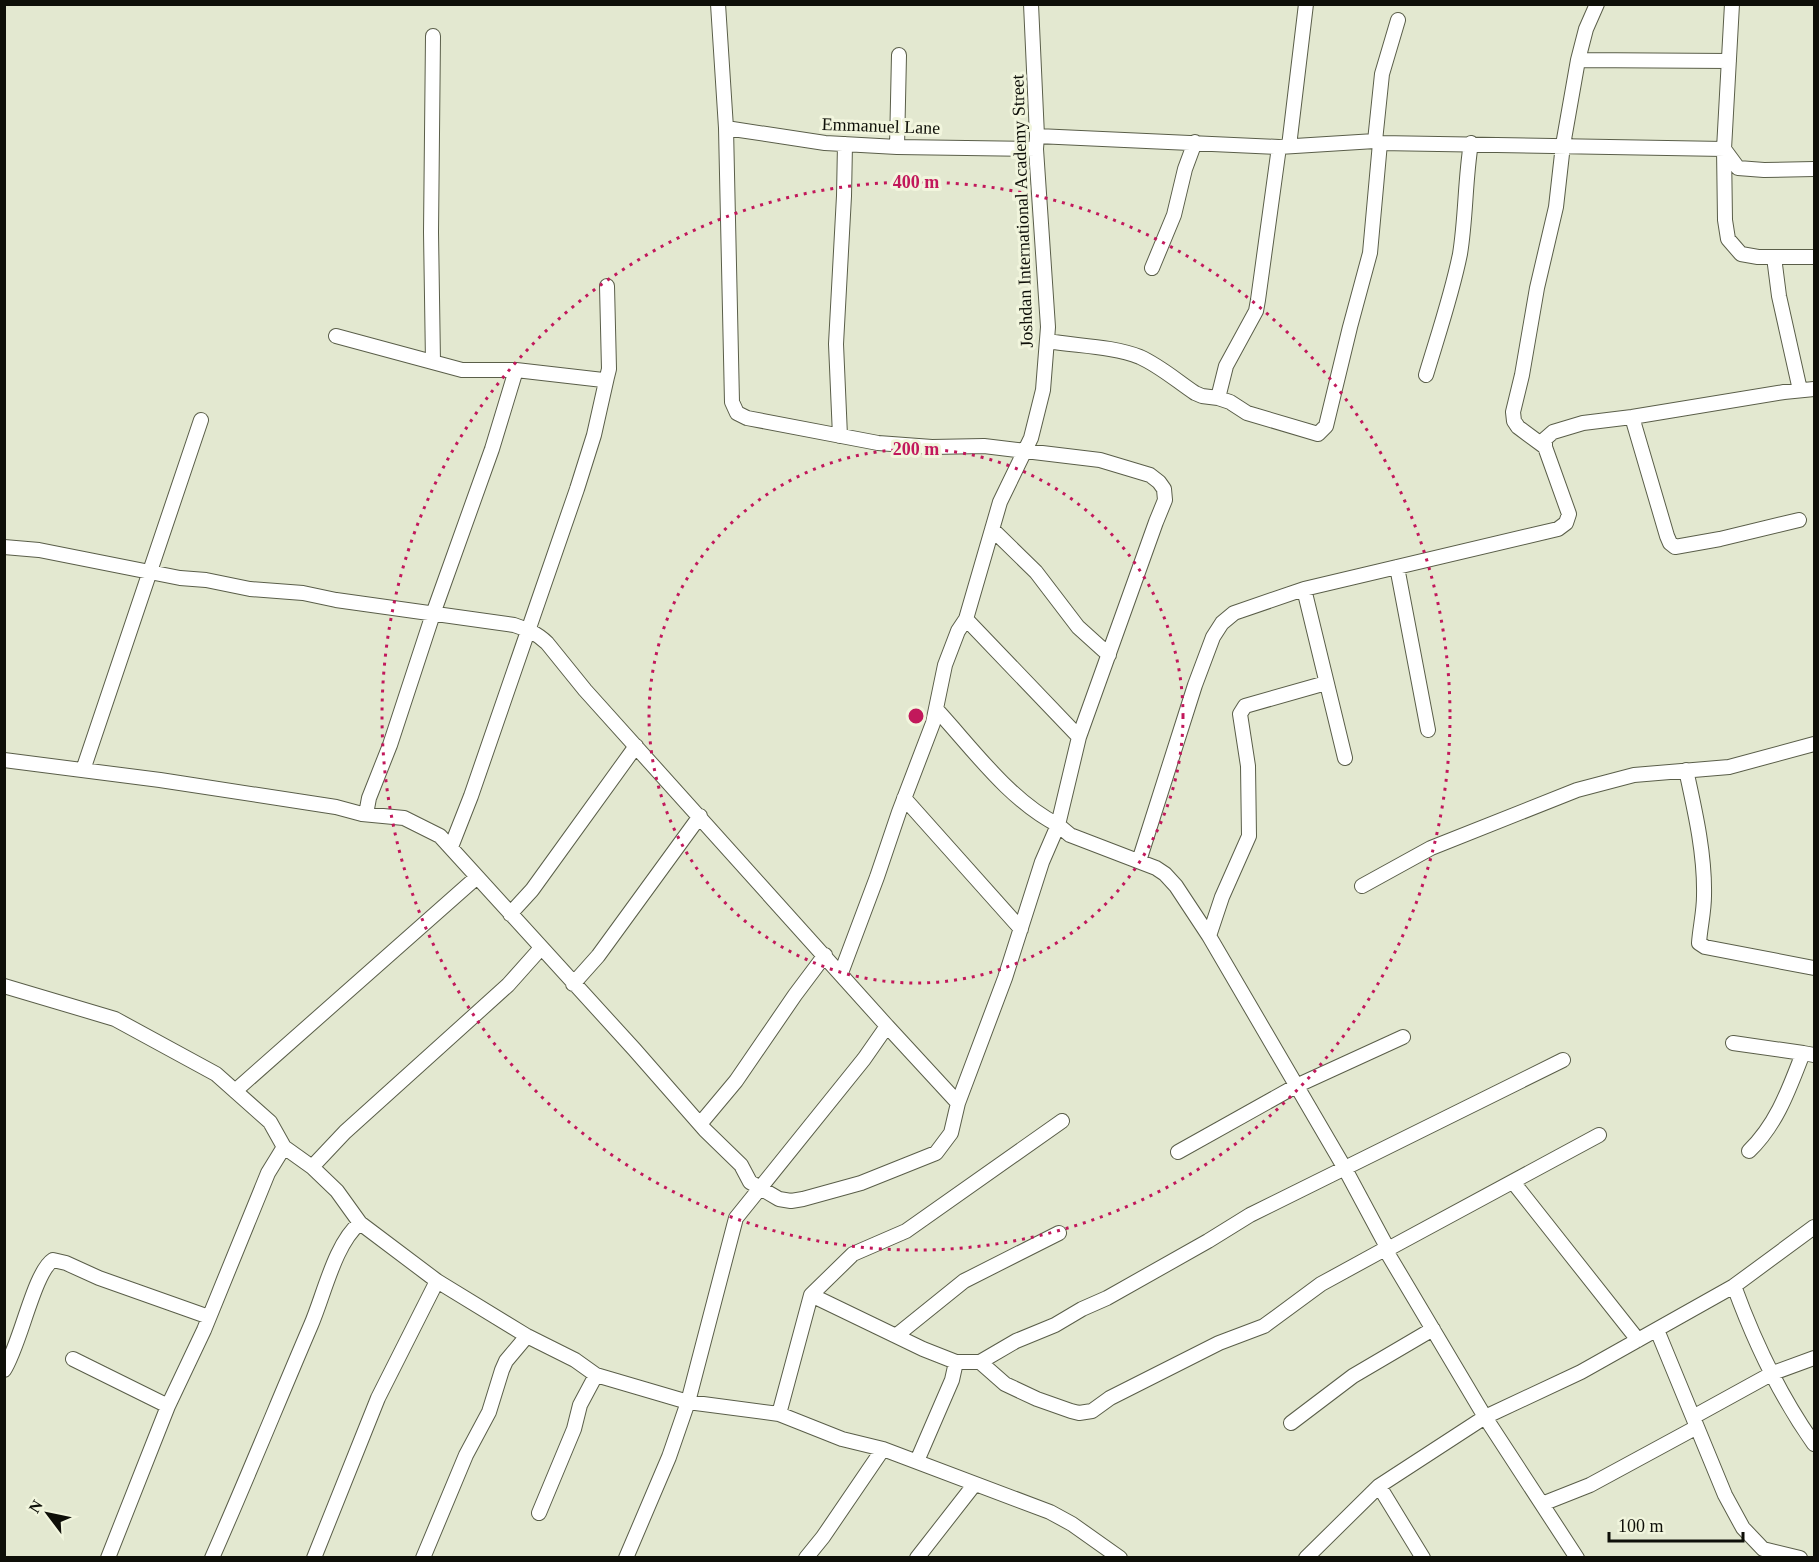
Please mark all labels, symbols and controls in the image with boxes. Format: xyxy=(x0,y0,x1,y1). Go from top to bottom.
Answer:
street label: Joshdan International Academy Street xyxy=(1007,74,1037,348)
street label: Emmanuel Lane xyxy=(821,114,941,138)
text: 400 m xyxy=(893,172,939,192)
text: 200 m xyxy=(893,439,939,459)
centre of rings xyxy=(906,706,926,726)
north arrow xyxy=(18,1484,78,1544)
text: N xyxy=(25,1497,46,1516)
scale bar xyxy=(1609,1505,1742,1543)
text: 100 m xyxy=(1618,1516,1664,1536)

